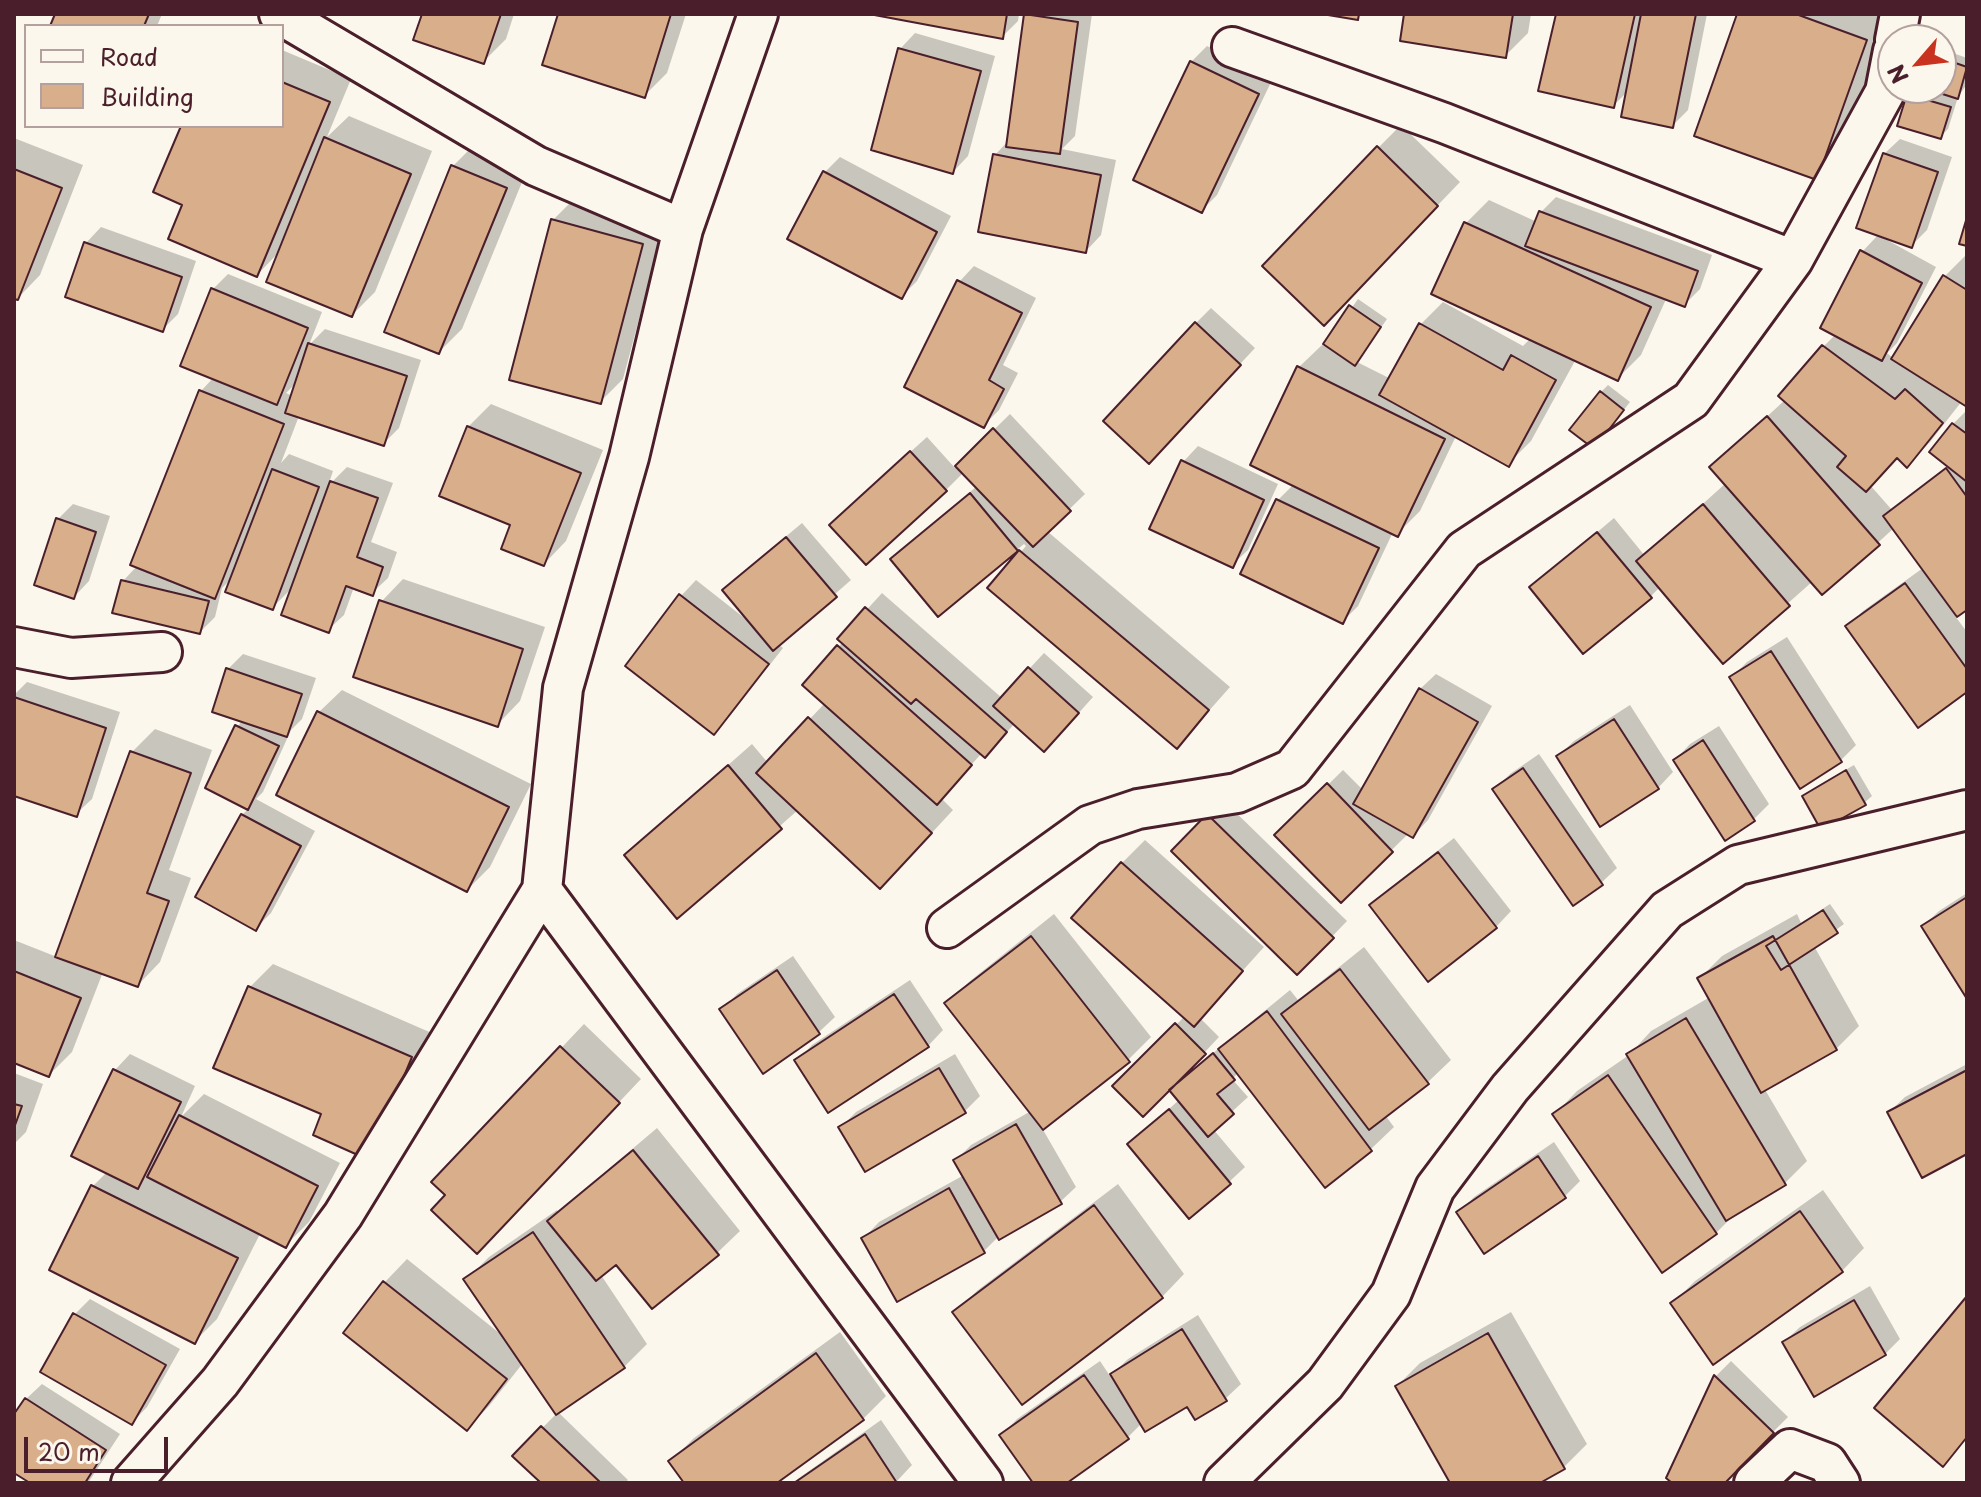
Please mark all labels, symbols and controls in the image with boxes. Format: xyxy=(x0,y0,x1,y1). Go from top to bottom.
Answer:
legend xyxy=(24,24,284,128)
north arrow xyxy=(1877,24,1957,104)
text: Road xyxy=(100,38,158,74)
text: N xyxy=(1878,59,1916,90)
text: Building xyxy=(100,78,194,114)
scale bar xyxy=(28,1421,172,1471)
text: 20 m xyxy=(38,1433,100,1469)

